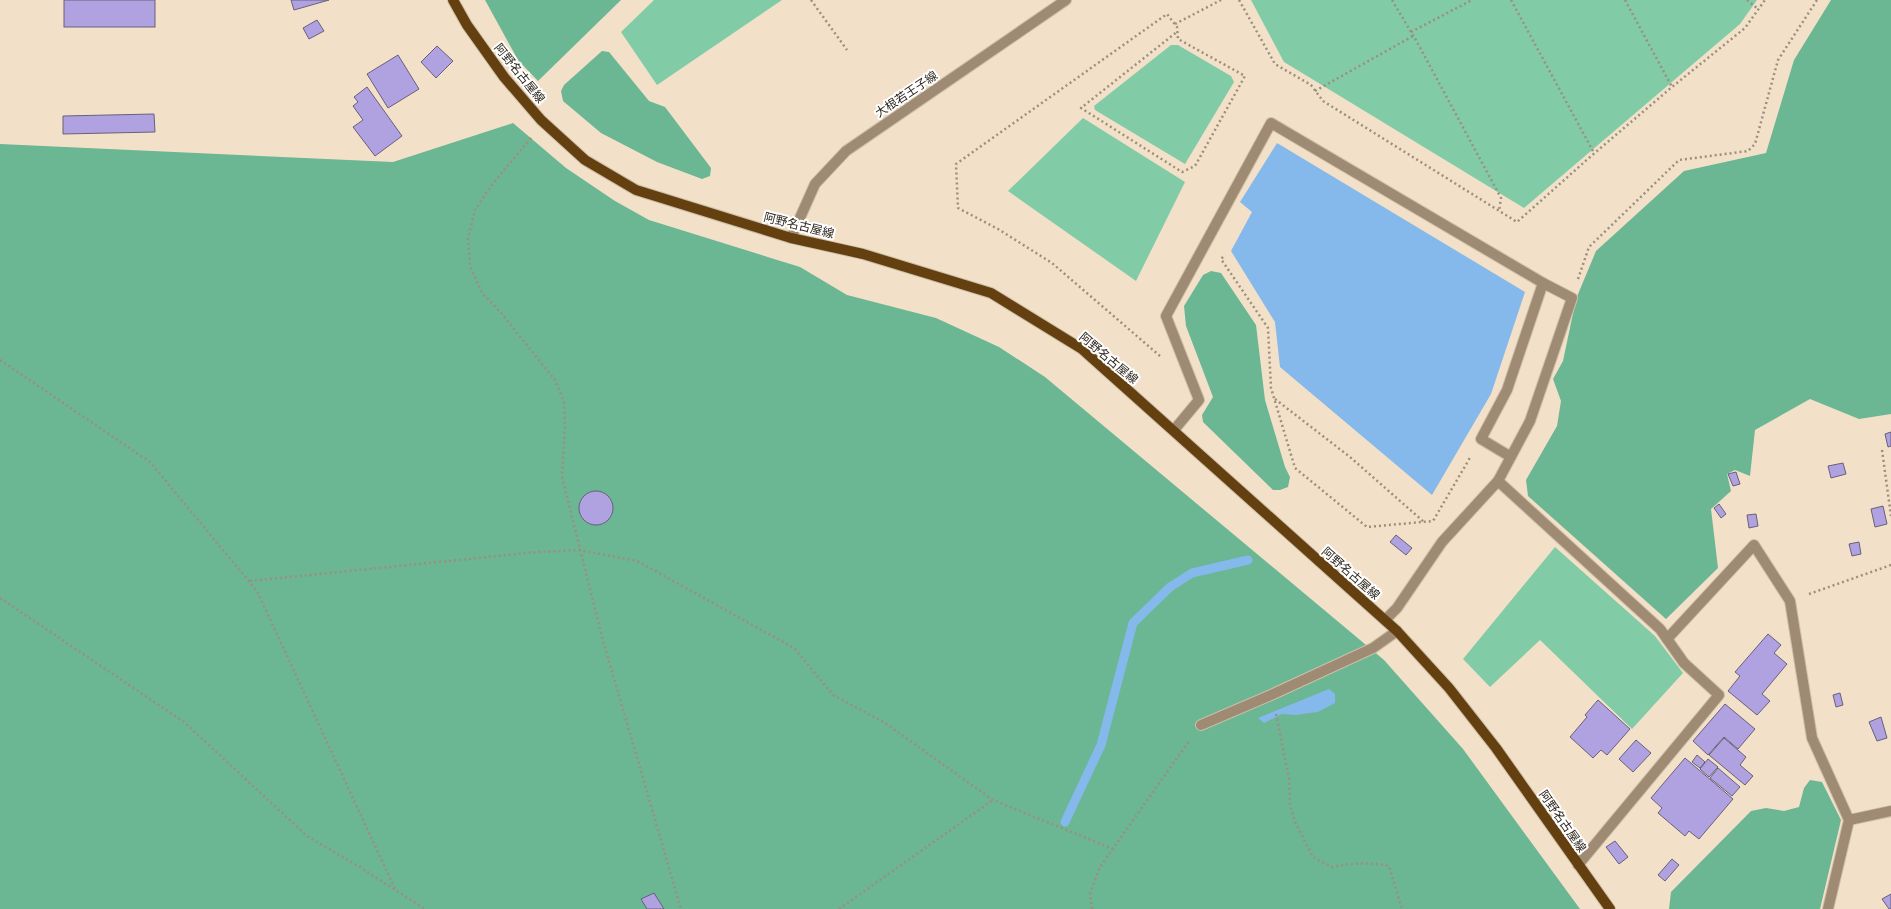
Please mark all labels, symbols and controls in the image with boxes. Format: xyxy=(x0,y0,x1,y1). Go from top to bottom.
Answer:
street label: 阿野名古屋線 xyxy=(492,40,548,106)
street label: 大根若王子線 xyxy=(872,68,940,120)
street label: 阿野名古屋線 xyxy=(762,209,836,241)
street label: 阿野名古屋線 xyxy=(1077,329,1141,387)
street label: 阿野名古屋線 xyxy=(1319,544,1383,602)
street label: 阿野名古屋線 xyxy=(1536,787,1590,855)

